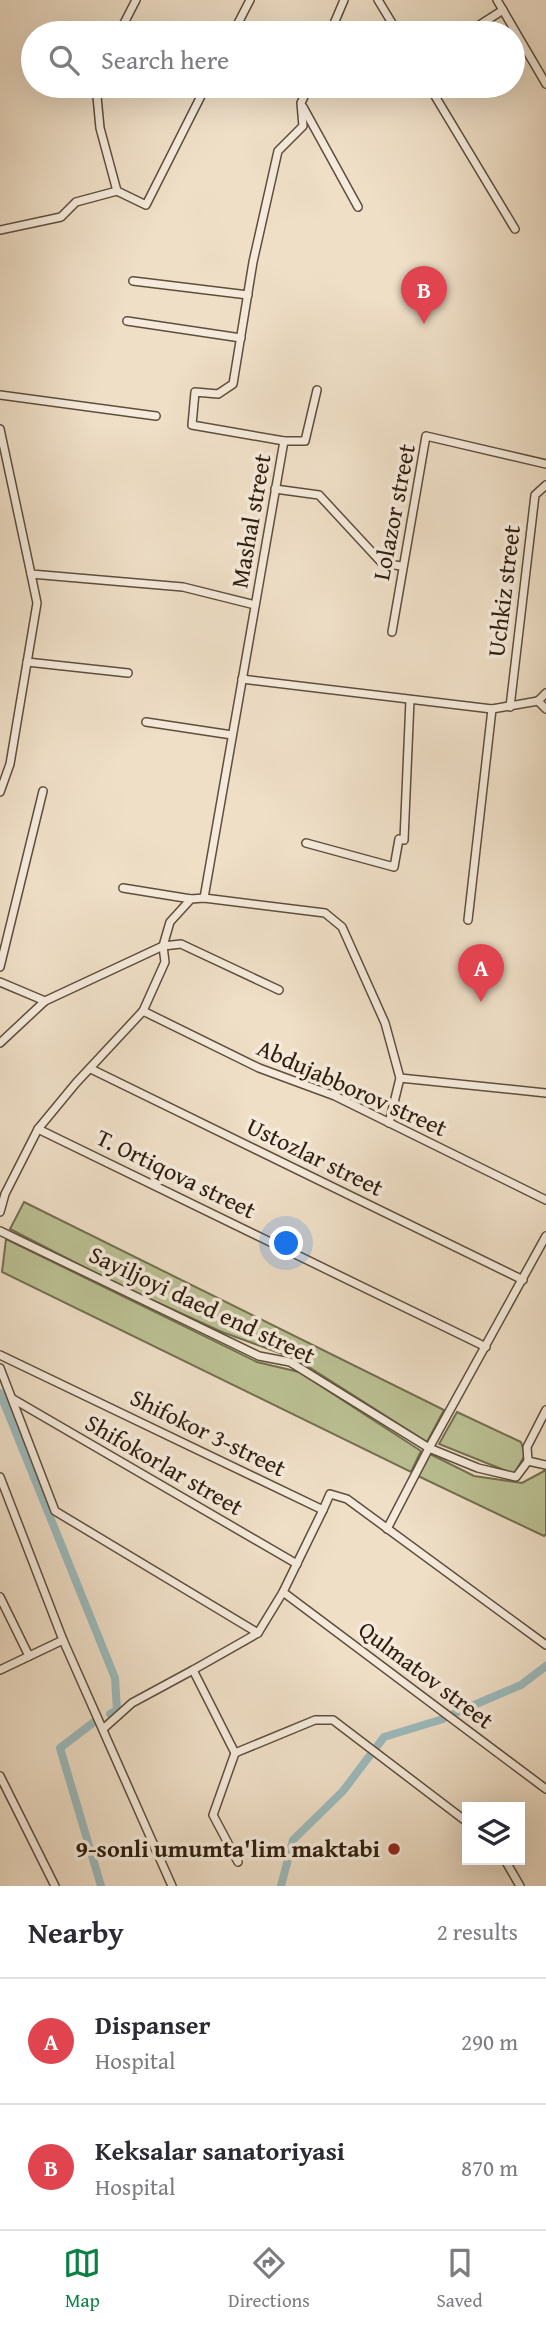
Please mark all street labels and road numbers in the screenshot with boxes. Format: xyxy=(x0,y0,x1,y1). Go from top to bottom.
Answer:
street label: Lolazor street xyxy=(363,440,424,583)
street label: Mashal street xyxy=(221,450,280,591)
street label: Uchkiz street xyxy=(478,522,529,659)
street label: Abdujabborov street xyxy=(252,1030,453,1145)
street label: Ustozlar street xyxy=(241,1108,390,1205)
street label: T. Ortiqova street xyxy=(90,1120,262,1228)
street label: Sayiljoyi daed end street xyxy=(83,1237,322,1373)
street label: Shifokor 3-street xyxy=(124,1380,292,1486)
street label: Shifokorlar street xyxy=(79,1405,250,1524)
street label: Qulmatov street xyxy=(351,1612,502,1737)

